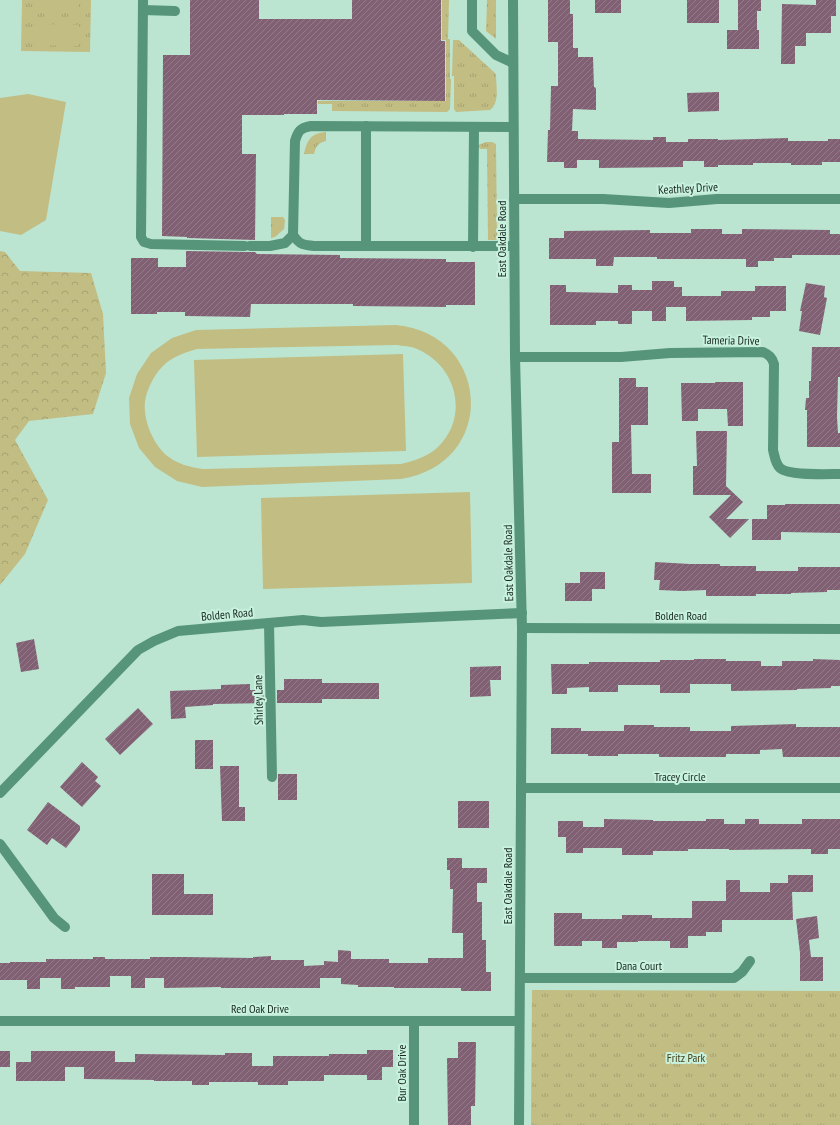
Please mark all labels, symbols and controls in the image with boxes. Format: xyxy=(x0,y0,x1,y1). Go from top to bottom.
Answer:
street label: Keathley Drive xyxy=(658,179,718,197)
street label: East Oakdale Road xyxy=(494,201,509,277)
street label: Tameria Drive xyxy=(702,332,760,348)
street label: East Oakdale Road xyxy=(500,525,516,601)
street label: Bolden Road xyxy=(200,604,254,624)
street label: Bolden Road xyxy=(655,608,707,623)
street label: Shirley Lane xyxy=(250,675,266,725)
street label: Tracey Circle xyxy=(654,769,706,784)
street label: East Oakdale Road xyxy=(500,848,515,924)
street label: Dana Court xyxy=(616,958,663,973)
street label: Red Oak Drive xyxy=(231,1001,289,1016)
street label: Bur Oak Drive xyxy=(394,1045,409,1101)
park label: Fritz Park xyxy=(667,1050,706,1065)

